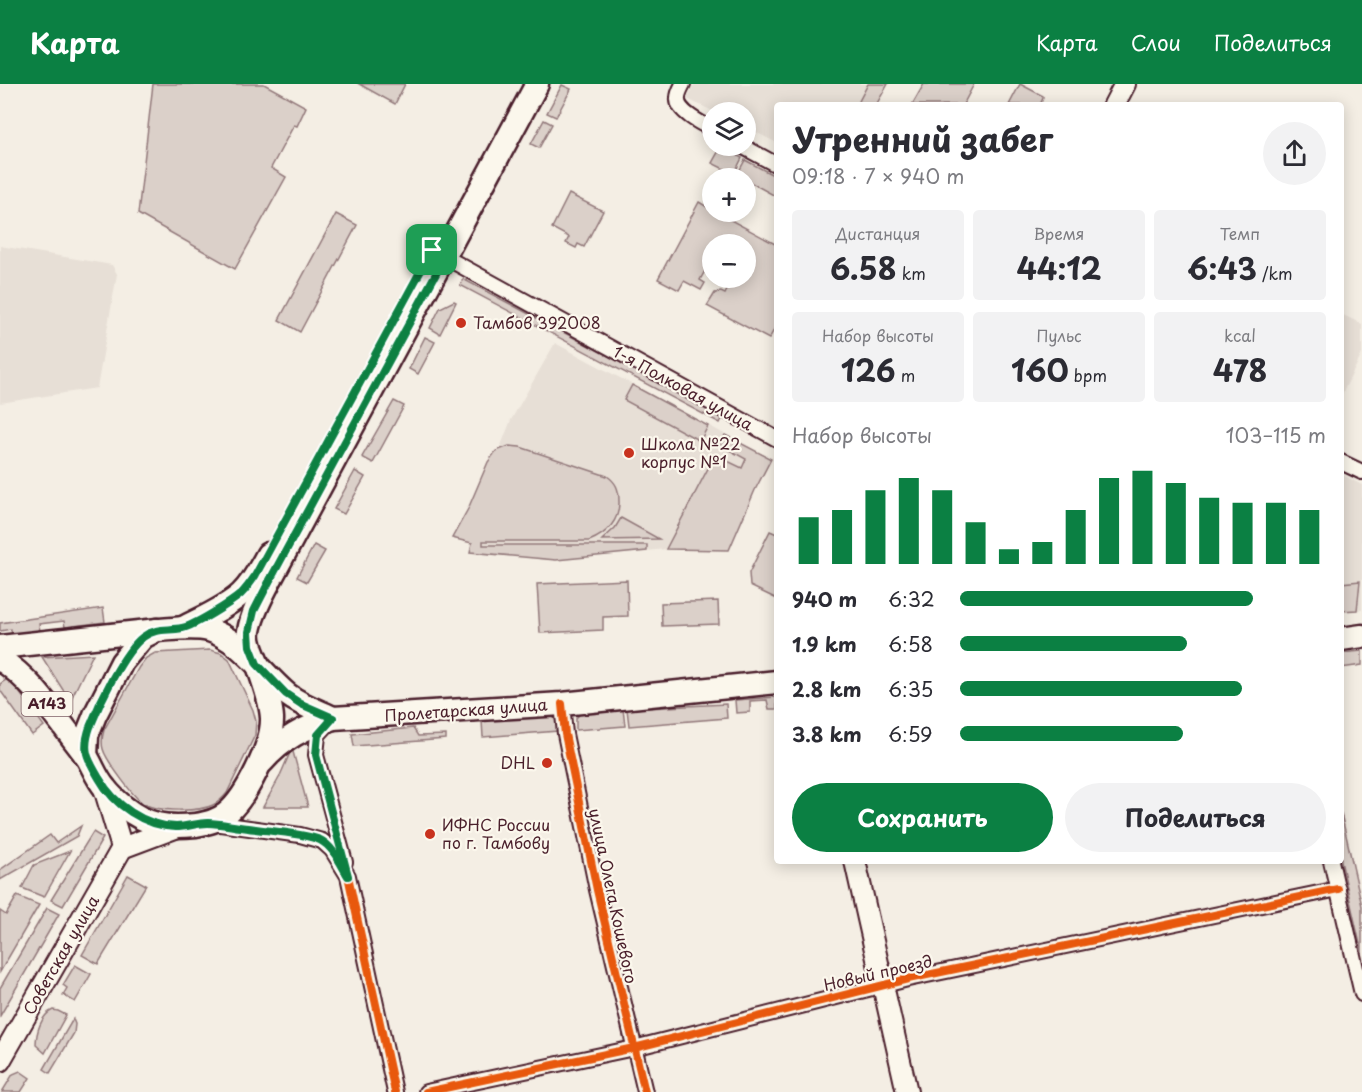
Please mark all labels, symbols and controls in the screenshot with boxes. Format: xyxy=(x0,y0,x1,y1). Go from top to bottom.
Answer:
text: Карта xyxy=(30,21,120,64)
text: Карта xyxy=(1036,26,1098,58)
text: Слои xyxy=(1131,26,1181,58)
text: Поделиться xyxy=(1214,26,1332,58)
map controls xyxy=(702,102,756,288)
button: layers xyxy=(702,102,756,156)
text: Утренний забег xyxy=(792,113,1053,163)
button: share xyxy=(1263,122,1326,185)
text: 09:18 · 7 × 940 m xyxy=(792,161,964,191)
button: + xyxy=(702,168,756,222)
text: Дистанция xyxy=(836,221,920,245)
text: Время xyxy=(1033,221,1085,245)
text: Темп xyxy=(1220,221,1260,245)
pin xyxy=(406,224,457,275)
icon: arrive xyxy=(415,233,448,266)
button: − xyxy=(702,234,756,288)
text: 6.58 xyxy=(830,245,897,290)
text: 44:12 xyxy=(1016,245,1102,290)
text: 6:43 xyxy=(1187,245,1257,290)
text: km xyxy=(897,261,926,285)
text: /km xyxy=(1257,261,1293,285)
place label: Тамбов 392008 xyxy=(473,310,601,334)
marker: Тамбов 392008 xyxy=(454,316,468,330)
text: Набор высоты xyxy=(822,323,934,347)
text: Пульс xyxy=(1036,323,1082,347)
text: kcal xyxy=(1224,323,1256,347)
street label: 1-я Полковая улица xyxy=(609,339,758,436)
text: 126 xyxy=(841,347,895,392)
text: 160 xyxy=(1011,347,1069,392)
text: 478 xyxy=(1213,347,1267,392)
text: m xyxy=(895,363,915,387)
text: bpm xyxy=(1069,363,1107,387)
text: Набор высоты xyxy=(792,420,932,450)
text: 103–115 m xyxy=(1226,420,1326,450)
place label: Школа №22 корпус №1 xyxy=(641,431,741,473)
marker: Школа №22 корпус №1 xyxy=(622,446,636,460)
text: 940 m xyxy=(792,584,857,614)
text: 6:32 xyxy=(888,584,935,614)
text: 1.9 km xyxy=(792,629,857,659)
text: 6:58 xyxy=(888,629,933,659)
text: 2.8 km xyxy=(792,674,861,704)
text: 6:35 xyxy=(888,674,933,704)
street label: Пролетарская улица xyxy=(384,691,548,727)
road number: А143 xyxy=(22,692,72,716)
text: 3.8 km xyxy=(792,719,862,749)
text: 6:59 xyxy=(888,719,933,749)
place label: DHL xyxy=(501,750,535,774)
marker: DHL xyxy=(540,756,554,770)
button: Сохранить xyxy=(792,783,1053,852)
button: Поделиться xyxy=(1065,783,1326,852)
street label: улица Олега Кошевого xyxy=(584,806,644,986)
place label: ИФНС России по г. Тамбову xyxy=(442,812,550,854)
marker: ИФНС России по г. Тамбову xyxy=(423,827,437,841)
street label: Советская улица xyxy=(16,890,104,1019)
street label: Новый проезд xyxy=(821,948,935,996)

